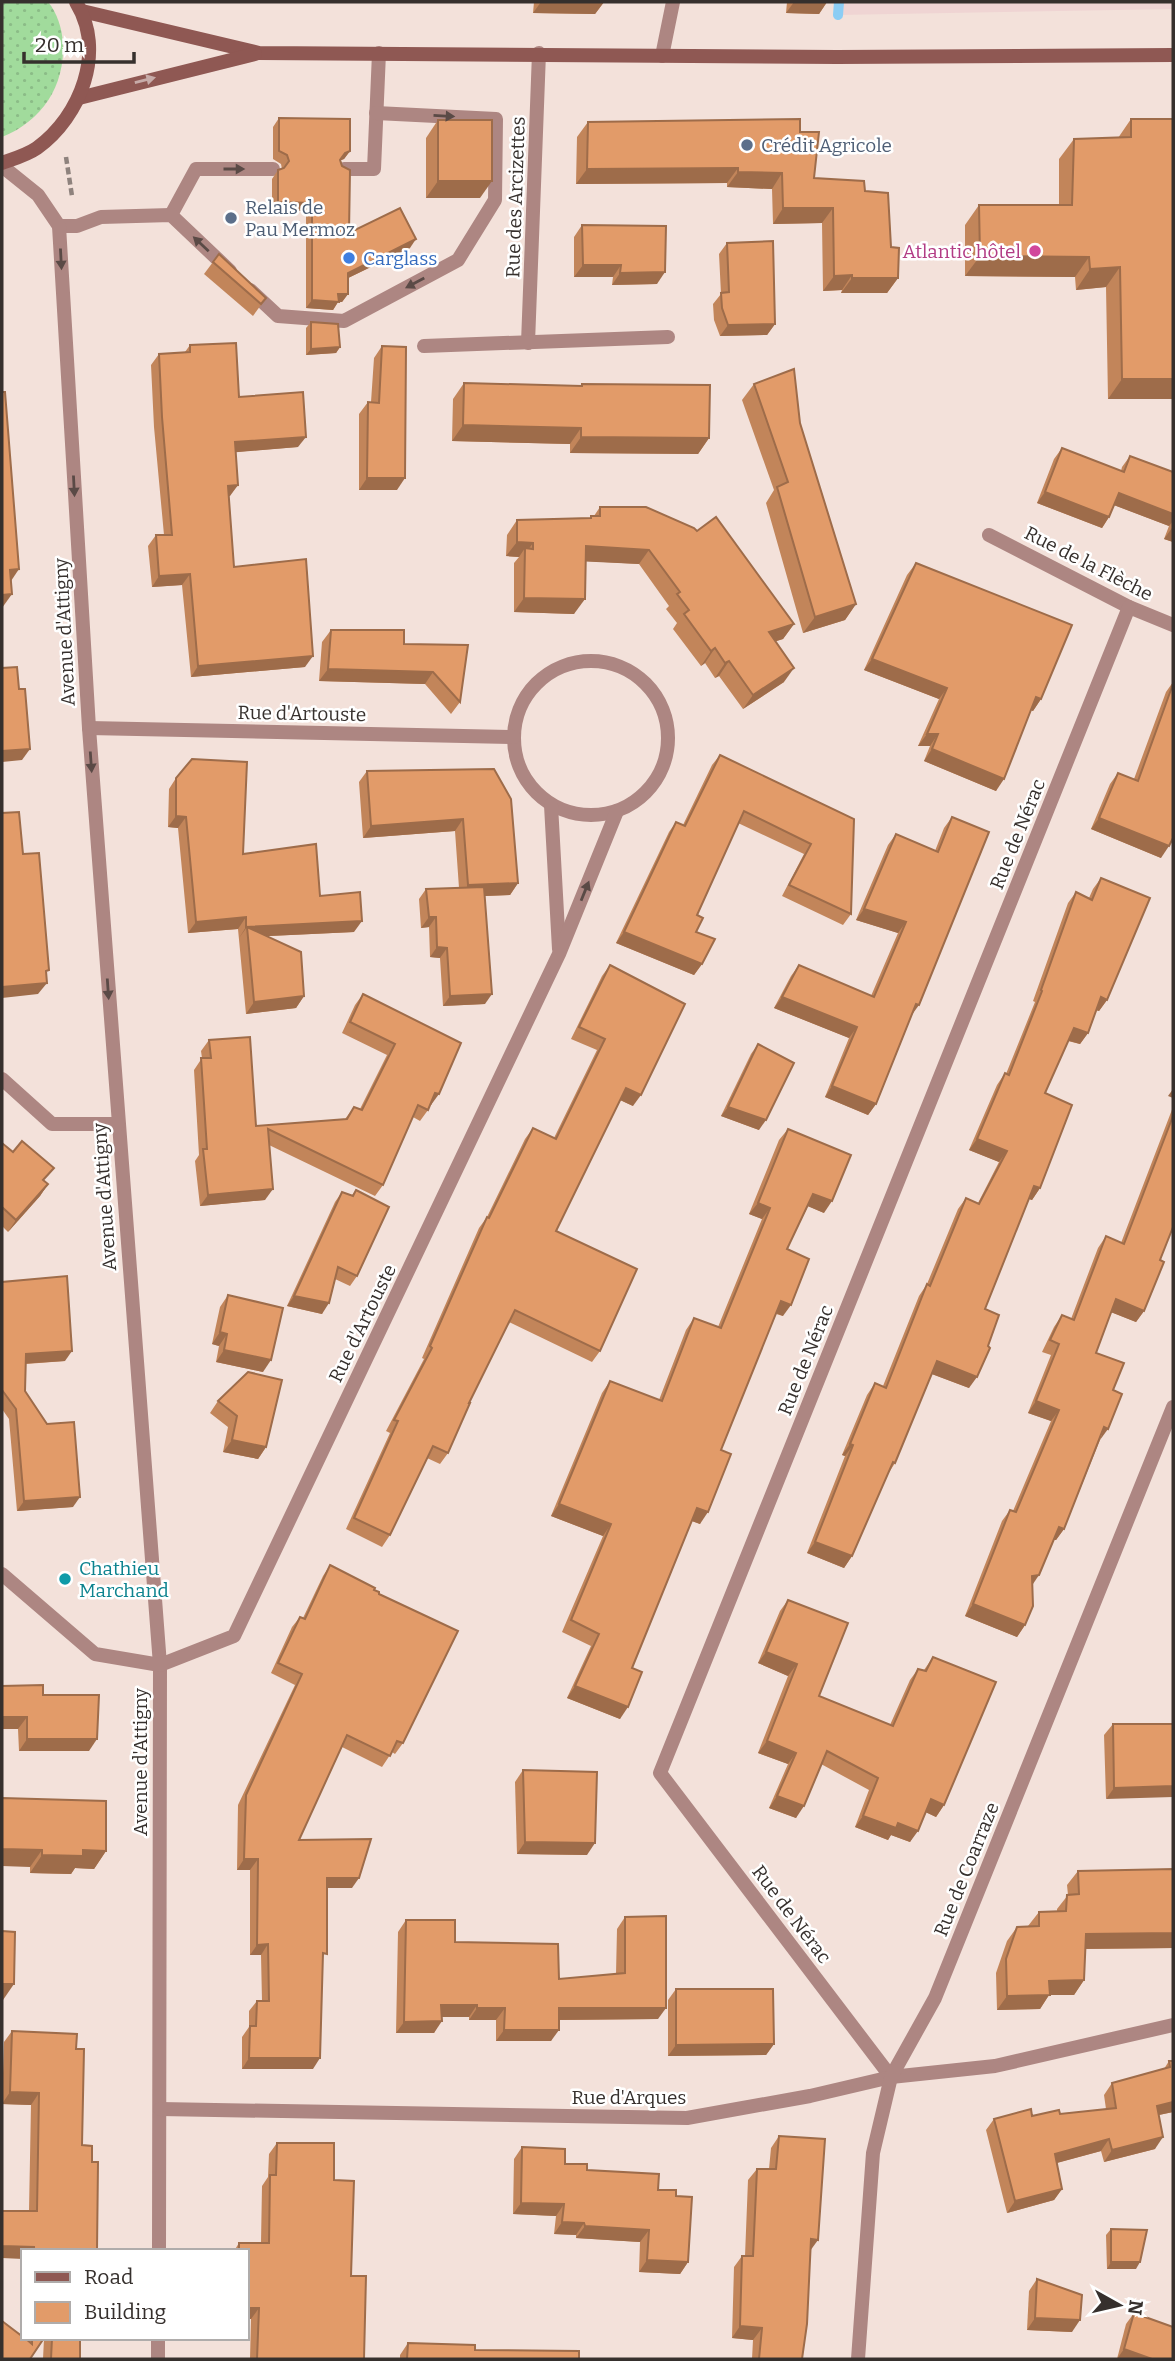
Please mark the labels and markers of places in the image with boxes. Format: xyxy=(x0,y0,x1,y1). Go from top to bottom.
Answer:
place label: Crédit Agricole xyxy=(761,134,892,157)
marker: Crédit Agricole xyxy=(739,137,755,153)
place label: Relais de Pau Mermoz xyxy=(245,196,355,241)
marker: Relais de Pau Mermoz xyxy=(223,210,239,226)
place label: Atlantic hôtel xyxy=(902,240,1021,263)
marker: Atlantic hôtel xyxy=(1027,243,1043,259)
place label: Carglass xyxy=(363,247,437,270)
marker: Carglass xyxy=(341,250,357,266)
place label: Chathieu Marchand xyxy=(79,1557,169,1602)
marker: Chathieu Marchand xyxy=(57,1571,73,1587)

